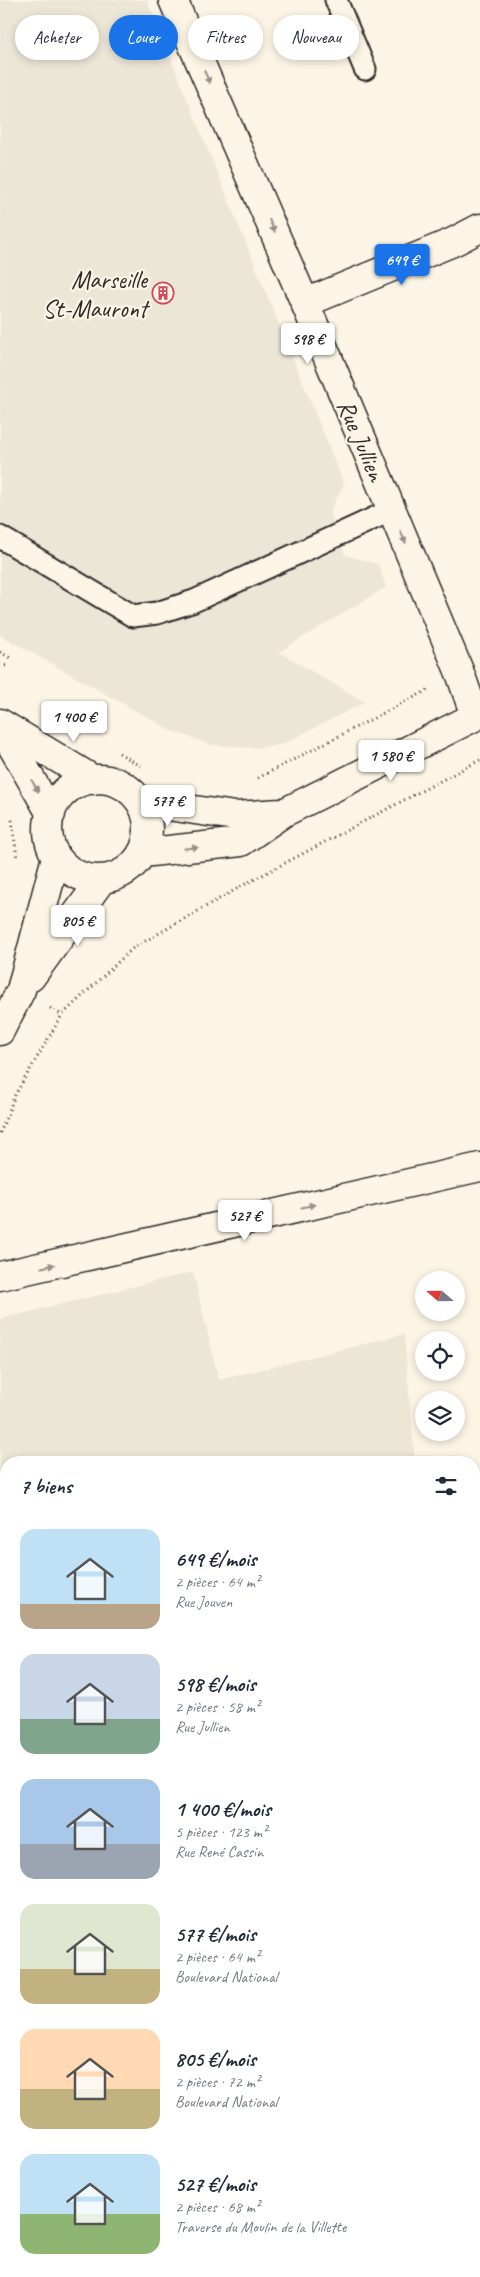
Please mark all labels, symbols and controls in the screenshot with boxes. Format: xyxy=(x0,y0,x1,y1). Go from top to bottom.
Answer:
chip: Acheter xyxy=(15,15,99,60)
chip: Louer xyxy=(109,15,178,60)
chip: Filtres xyxy=(188,15,263,60)
chip: Nouveau xyxy=(273,15,359,60)
one-way arrow xyxy=(203,70,211,84)
one-way arrow xyxy=(268,219,276,233)
pin: 649 € xyxy=(367,244,437,286)
text: 649 € xyxy=(386,250,418,270)
place label: Marseille St-Mauront xyxy=(42,264,151,325)
building icon: Marseille St-Mauront xyxy=(151,281,175,305)
pin: 598 € xyxy=(273,322,343,365)
text: 598 € xyxy=(292,329,324,349)
street label: Rue Jullien xyxy=(330,395,393,488)
one-way arrow xyxy=(399,530,407,544)
pin: 1 400 € xyxy=(28,700,120,743)
text: 1 400 € xyxy=(52,707,96,727)
pin: 1 580 € xyxy=(345,740,437,782)
text: 1 580 € xyxy=(369,746,413,766)
one-way arrow xyxy=(31,779,39,793)
pin: 577 € xyxy=(133,784,203,827)
text: 577 € xyxy=(152,791,184,811)
one-way arrow xyxy=(183,844,199,852)
pin: 805 € xyxy=(43,904,113,947)
text: 805 € xyxy=(62,911,94,931)
pin: 527 € xyxy=(210,1200,280,1242)
one-way arrow xyxy=(301,1202,316,1210)
text: 527 € xyxy=(229,1206,261,1226)
one-way arrow xyxy=(40,1262,55,1270)
north arrow xyxy=(415,1271,465,1321)
map controls xyxy=(415,1271,465,1441)
button: locate xyxy=(415,1331,465,1381)
button: layers xyxy=(415,1391,465,1441)
icon: filters xyxy=(432,1472,460,1500)
text: 7 biens xyxy=(20,1473,72,1499)
text: 649 €/mois xyxy=(175,1546,256,1572)
icon: home xyxy=(60,1549,120,1609)
text: 2 pièces · 64 m² xyxy=(175,1572,260,1592)
text: Rue Jouven xyxy=(175,1592,232,1612)
text: 598 €/mois xyxy=(175,1671,256,1697)
icon: home xyxy=(60,1674,120,1734)
text: 2 pièces · 58 m² xyxy=(175,1697,260,1717)
text: Rue Jullien xyxy=(175,1717,230,1737)
text: 1 400 €/mois xyxy=(175,1796,271,1822)
icon: home xyxy=(60,1799,120,1859)
text: 5 pièces · 123 m² xyxy=(175,1822,267,1842)
text: Rue René Cassin xyxy=(175,1842,263,1862)
text: 577 €/mois xyxy=(175,1921,256,1947)
icon: home xyxy=(60,1924,120,1984)
text: 2 pièces · 64 m² xyxy=(175,1947,260,1967)
text: Boulevard National xyxy=(175,1967,277,1987)
text: 805 €/mois xyxy=(175,2046,256,2072)
icon: home xyxy=(60,2049,120,2109)
text: 2 pièces · 72 m² xyxy=(175,2072,260,2092)
text: Boulevard National xyxy=(175,2092,277,2112)
text: 527 €/mois xyxy=(175,2171,256,2197)
icon: home xyxy=(60,2174,120,2234)
text: 2 pièces · 68 m² xyxy=(175,2197,260,2217)
text: Traverse du Moulin de la Villette xyxy=(175,2217,346,2237)

